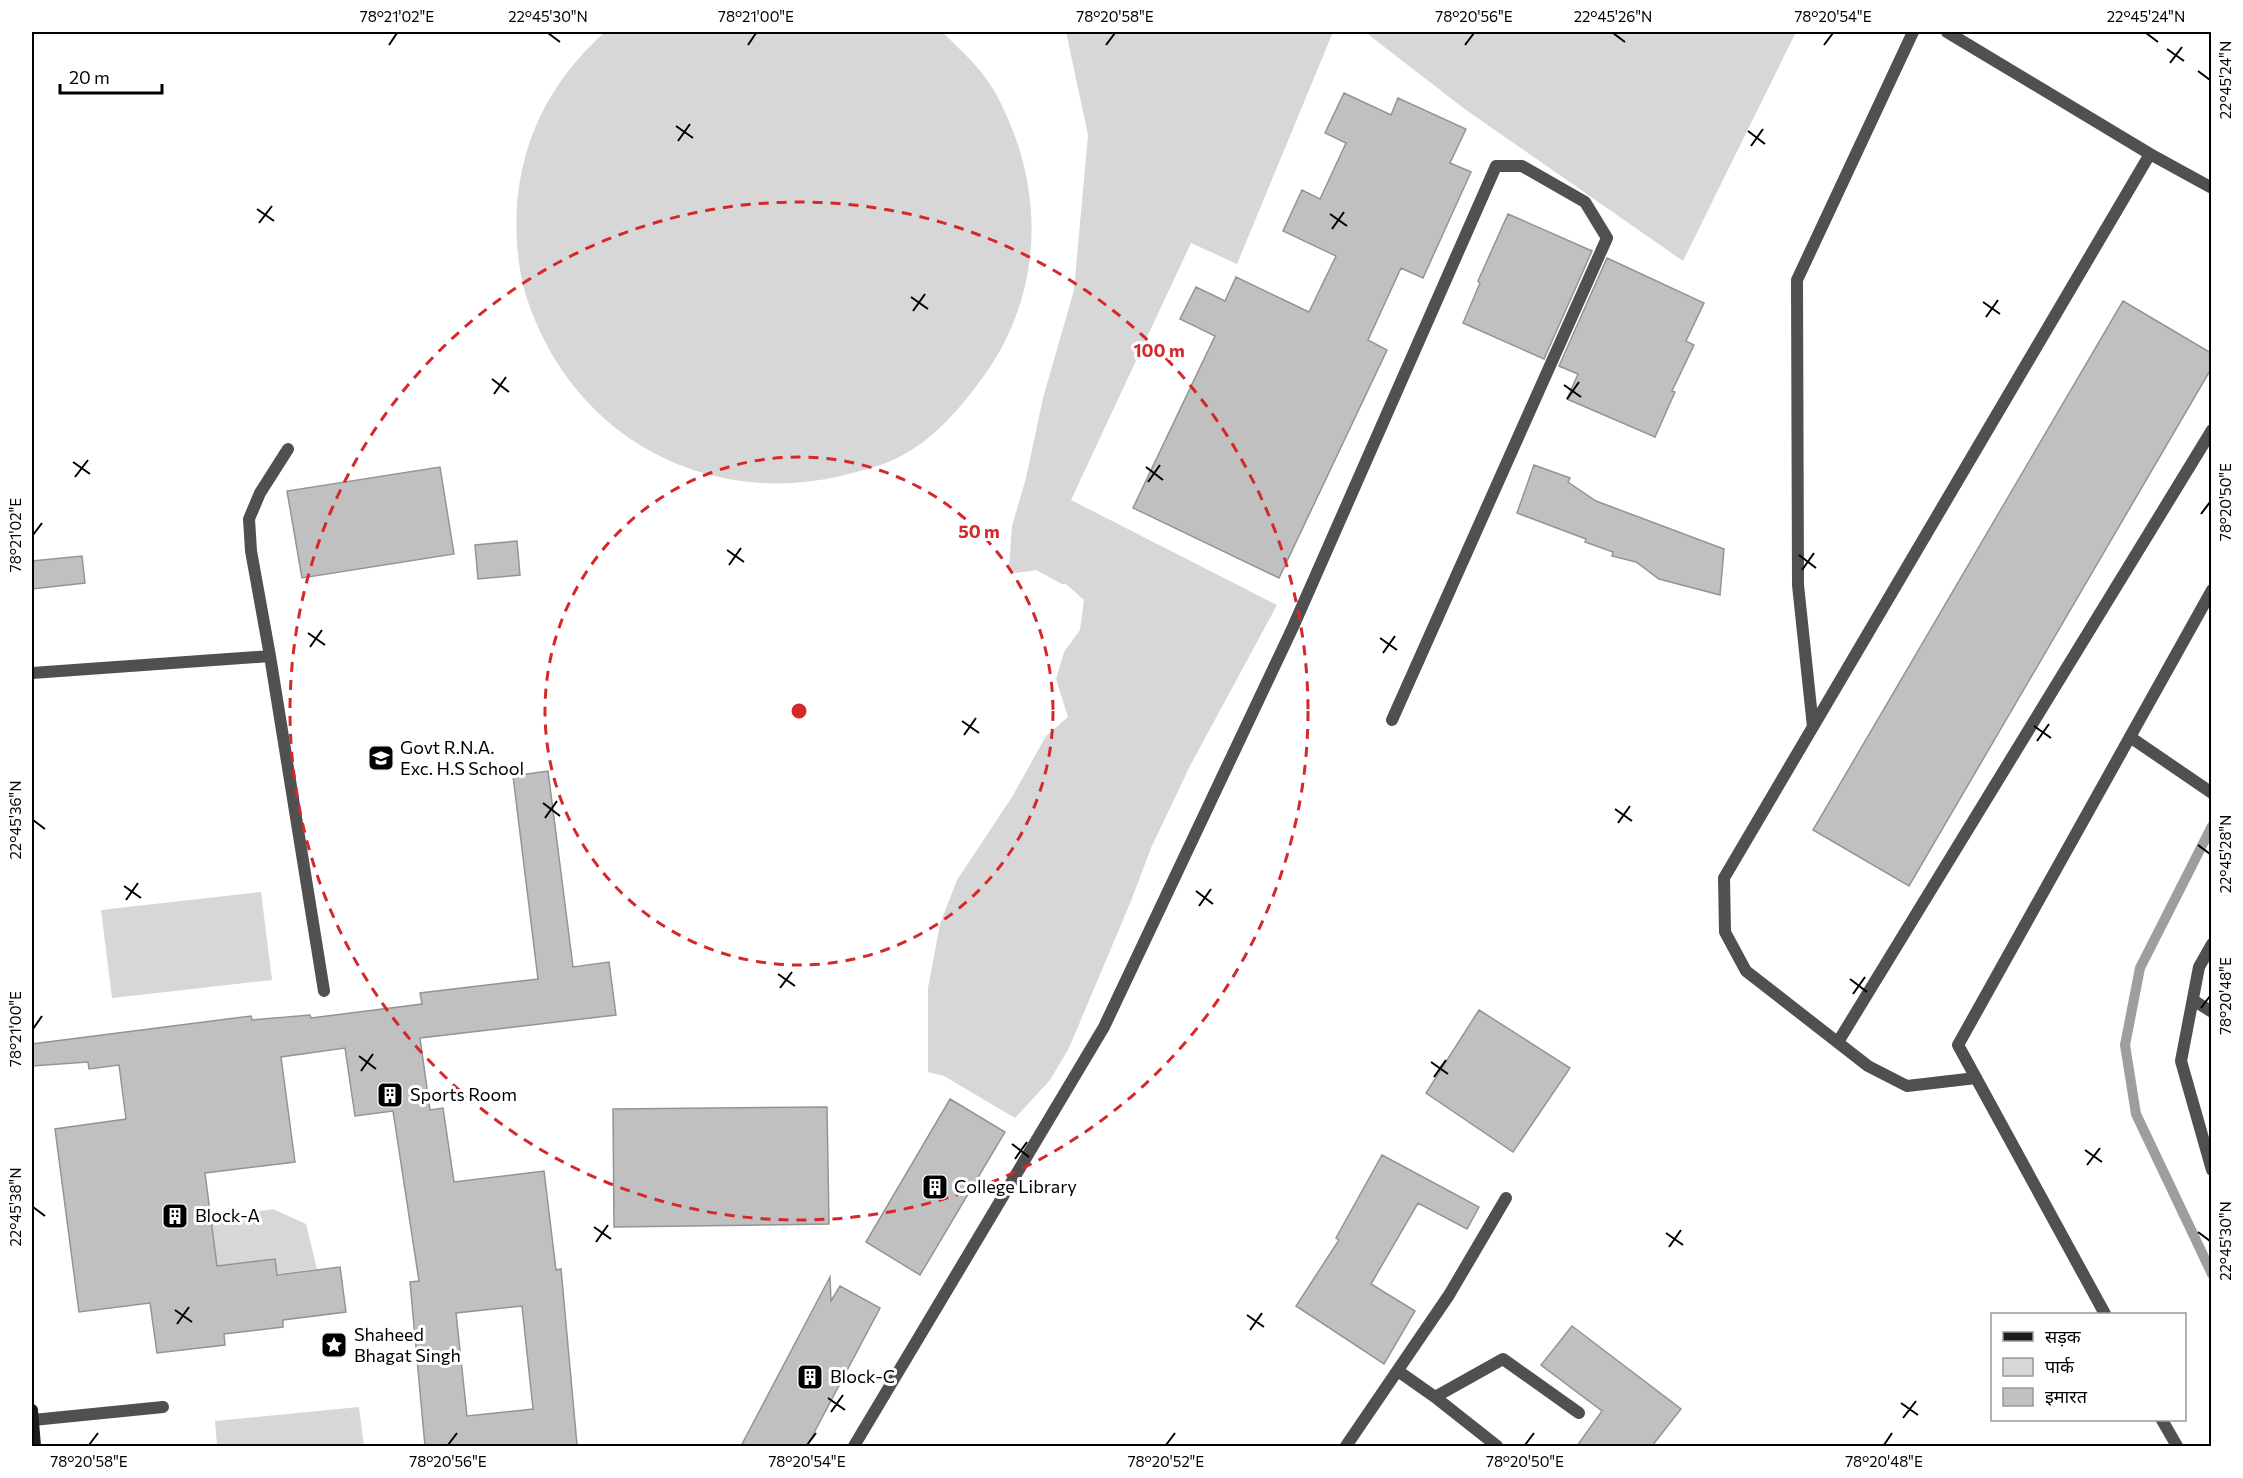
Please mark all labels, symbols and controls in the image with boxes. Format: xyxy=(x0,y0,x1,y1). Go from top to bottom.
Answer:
text: 78°21'02"E xyxy=(360,7,434,25)
text: 22°45'30"N xyxy=(508,7,588,25)
text: 78°21'00"E xyxy=(718,7,794,25)
text: 78°20'58"E xyxy=(1076,7,1154,25)
text: 78°20'56"E xyxy=(1435,7,1513,25)
text: 22°45'26"N xyxy=(1574,7,1652,25)
text: 78°20'54"E xyxy=(1794,7,1872,25)
text: 22°45'24"N xyxy=(2107,7,2185,25)
text: 22°45'24"N xyxy=(2216,41,2234,119)
scale bar xyxy=(60,57,162,95)
text: 20 m xyxy=(69,66,110,88)
text: 100 m xyxy=(1133,339,1185,361)
text: 78°20'50"E xyxy=(2216,463,2234,541)
text: 78°21'02"E xyxy=(6,498,24,572)
text: 50 m xyxy=(958,520,1000,542)
centre of rings xyxy=(789,701,809,721)
place label: Govt R.N.A. Exc. H.S School xyxy=(400,736,524,779)
school or university icon: Govt R.N.A. Exc. H.S School xyxy=(366,743,396,773)
text: 22°45'36"N xyxy=(6,780,24,860)
text: 22°45'28"N xyxy=(2216,815,2234,893)
text: 78°20'48"E xyxy=(2216,957,2234,1035)
text: 78°21'00"E xyxy=(6,991,24,1067)
building icon: Sports Room xyxy=(375,1080,405,1110)
place label: Sports Room xyxy=(410,1083,517,1105)
text: 22°45'38"N xyxy=(6,1167,24,1247)
building icon: College Library xyxy=(920,1172,950,1202)
place label: College Library xyxy=(954,1175,1077,1197)
building icon: Block-A xyxy=(160,1201,190,1231)
text: 22°45'30"N xyxy=(2216,1201,2234,1281)
place label: Block-A xyxy=(195,1204,260,1226)
legend xyxy=(1991,1313,2186,1421)
place label: Shaheed Bhagat Singh xyxy=(354,1323,461,1366)
text: सड़क xyxy=(2045,1325,2082,1347)
place icon: Shaheed Bhagat Singh xyxy=(319,1330,349,1360)
text: पार्क xyxy=(2045,1355,2075,1377)
building icon: Block-C xyxy=(795,1362,825,1392)
place label: Block-C xyxy=(830,1365,895,1387)
text: इमारत xyxy=(2045,1385,2088,1407)
text: 78°20'58"E xyxy=(50,1452,128,1470)
text: 78°20'56"E xyxy=(409,1452,487,1470)
text: 78°20'54"E xyxy=(768,1452,846,1470)
text: 78°20'52"E xyxy=(1128,1452,1204,1470)
text: 78°20'50"E xyxy=(1486,1452,1564,1470)
text: 78°20'48"E xyxy=(1845,1452,1923,1470)

